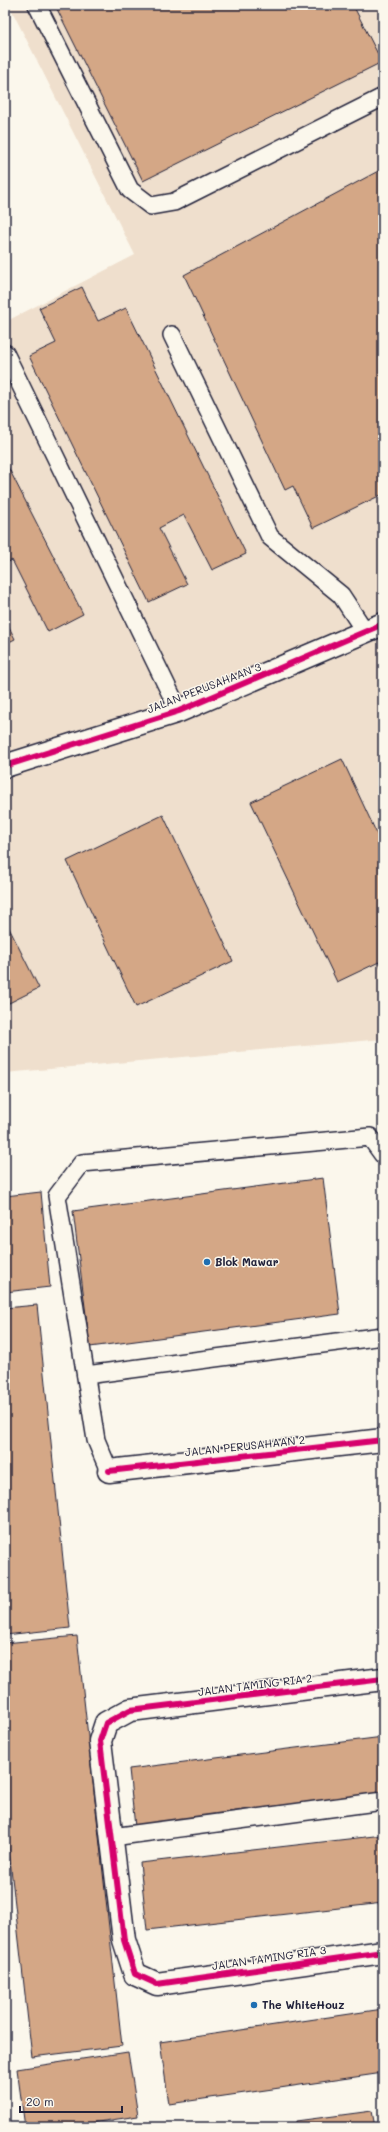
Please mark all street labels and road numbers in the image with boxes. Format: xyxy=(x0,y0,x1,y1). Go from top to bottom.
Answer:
street label: JALAN PERUSAHAAN 3 xyxy=(145,659,264,716)
street label: JALAN PERUSAHAAN 2 xyxy=(184,1432,306,1459)
street label: JALAN TAMING RIA 2 xyxy=(197,1670,313,1699)
street label: JALAN TAMING RIA 3 xyxy=(211,1942,328,1973)

